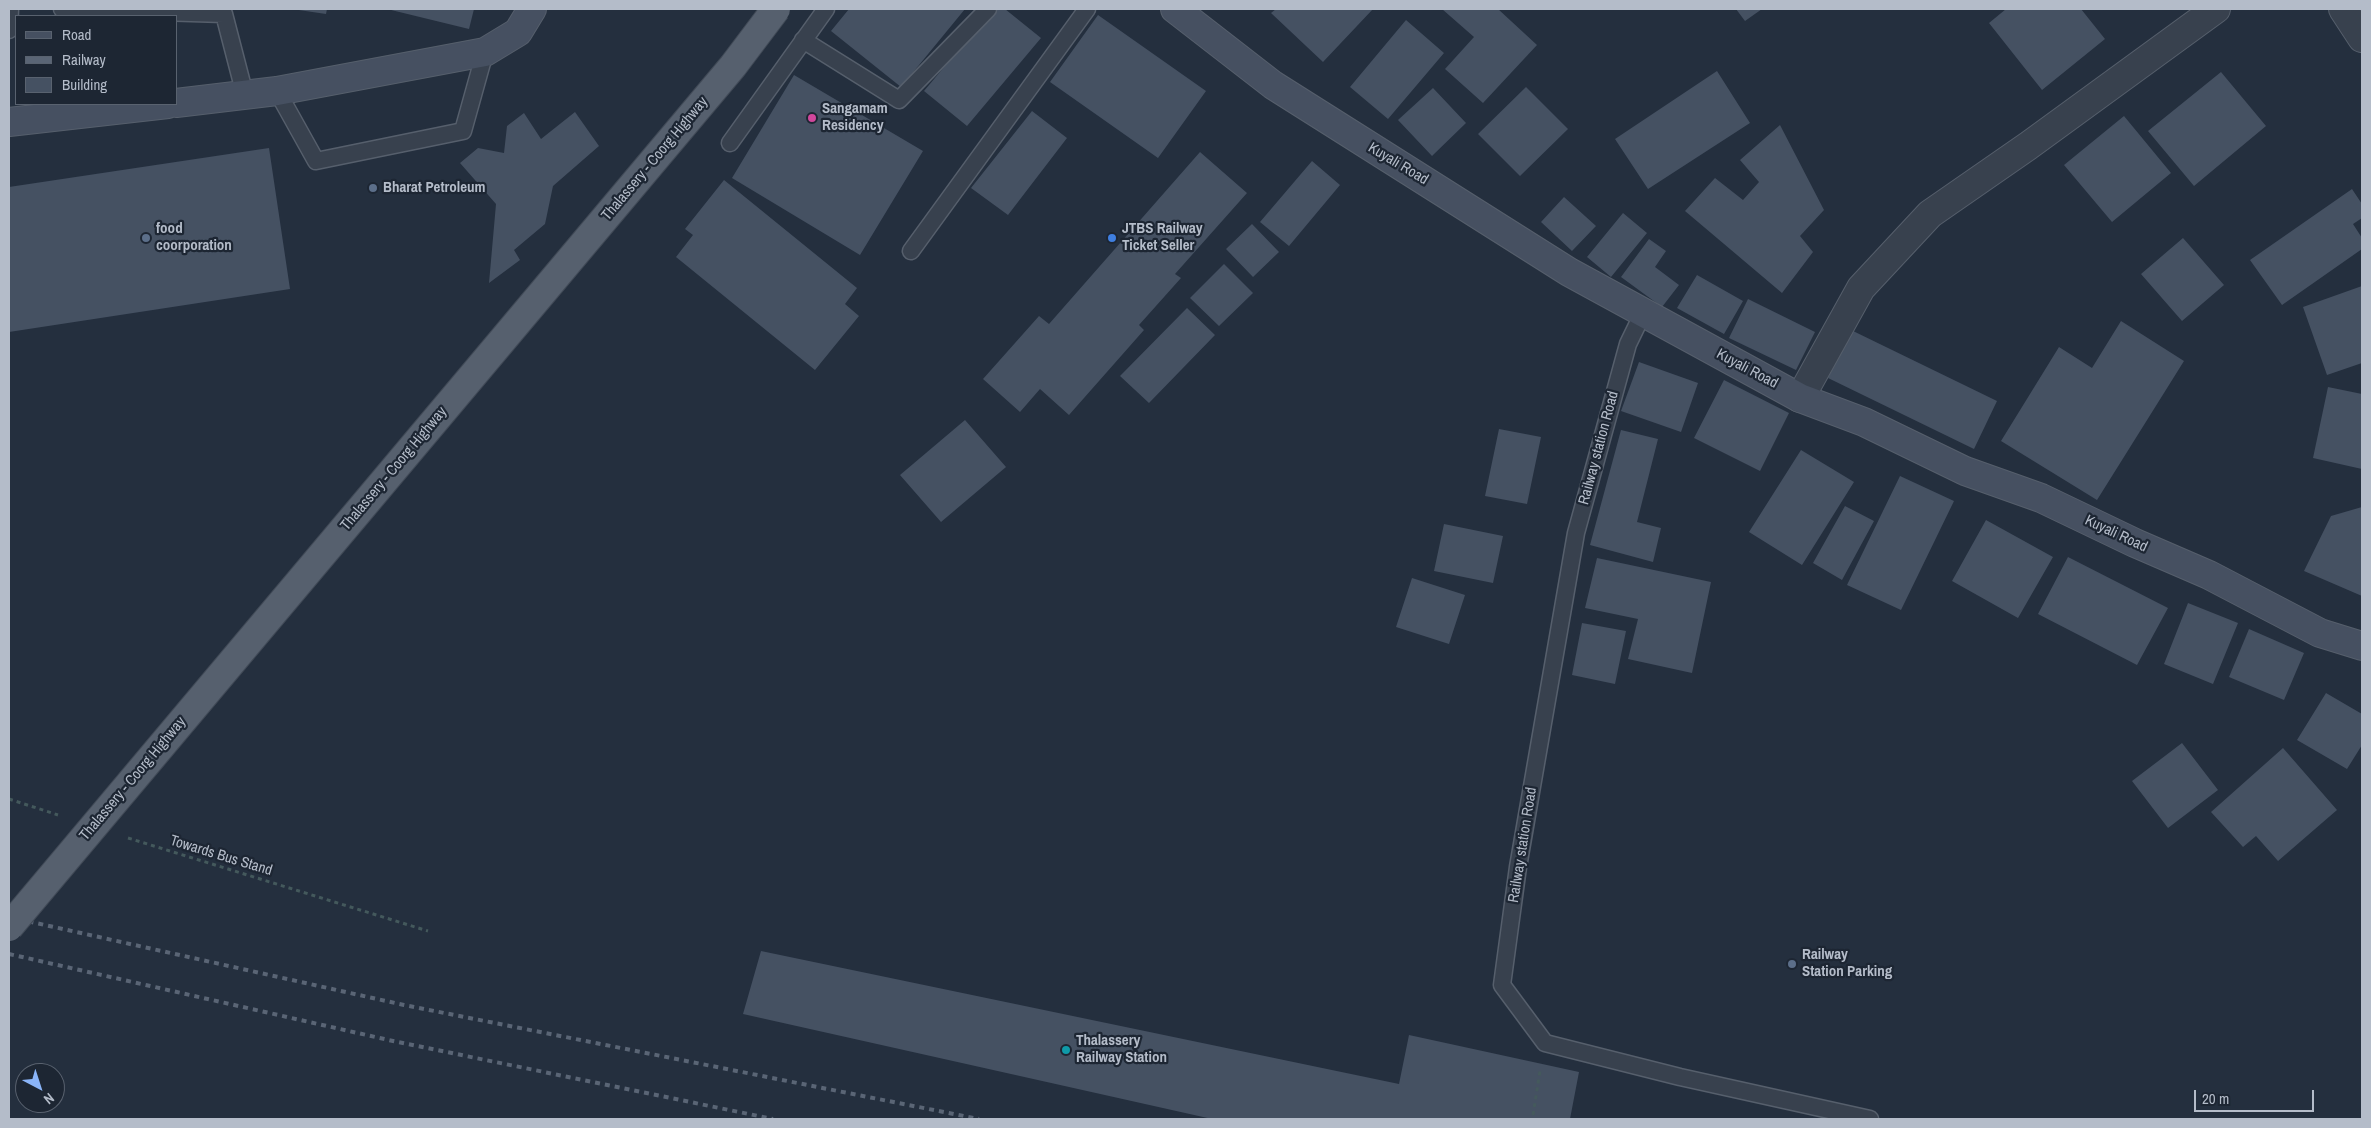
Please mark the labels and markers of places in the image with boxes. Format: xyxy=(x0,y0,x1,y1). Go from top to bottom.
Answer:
place label: Sangamam Residency xyxy=(822,100,888,135)
marker: Sangamam Residency xyxy=(806,112,818,124)
place label: Bharat Petroleum xyxy=(383,179,486,197)
marker: Bharat Petroleum xyxy=(367,182,379,194)
place label: food coorporation xyxy=(156,220,232,255)
place label: JTBS Railway Ticket Seller xyxy=(1122,220,1203,255)
marker: food coorporation xyxy=(140,232,152,244)
marker: JTBS Railway Ticket Seller xyxy=(1106,232,1118,244)
place label: Railway Station Parking xyxy=(1802,946,1892,981)
marker: Railway Station Parking xyxy=(1786,958,1798,970)
place label: Thalassery Railway Station xyxy=(1076,1032,1167,1067)
marker: Thalassery Railway Station xyxy=(1060,1044,1072,1056)

